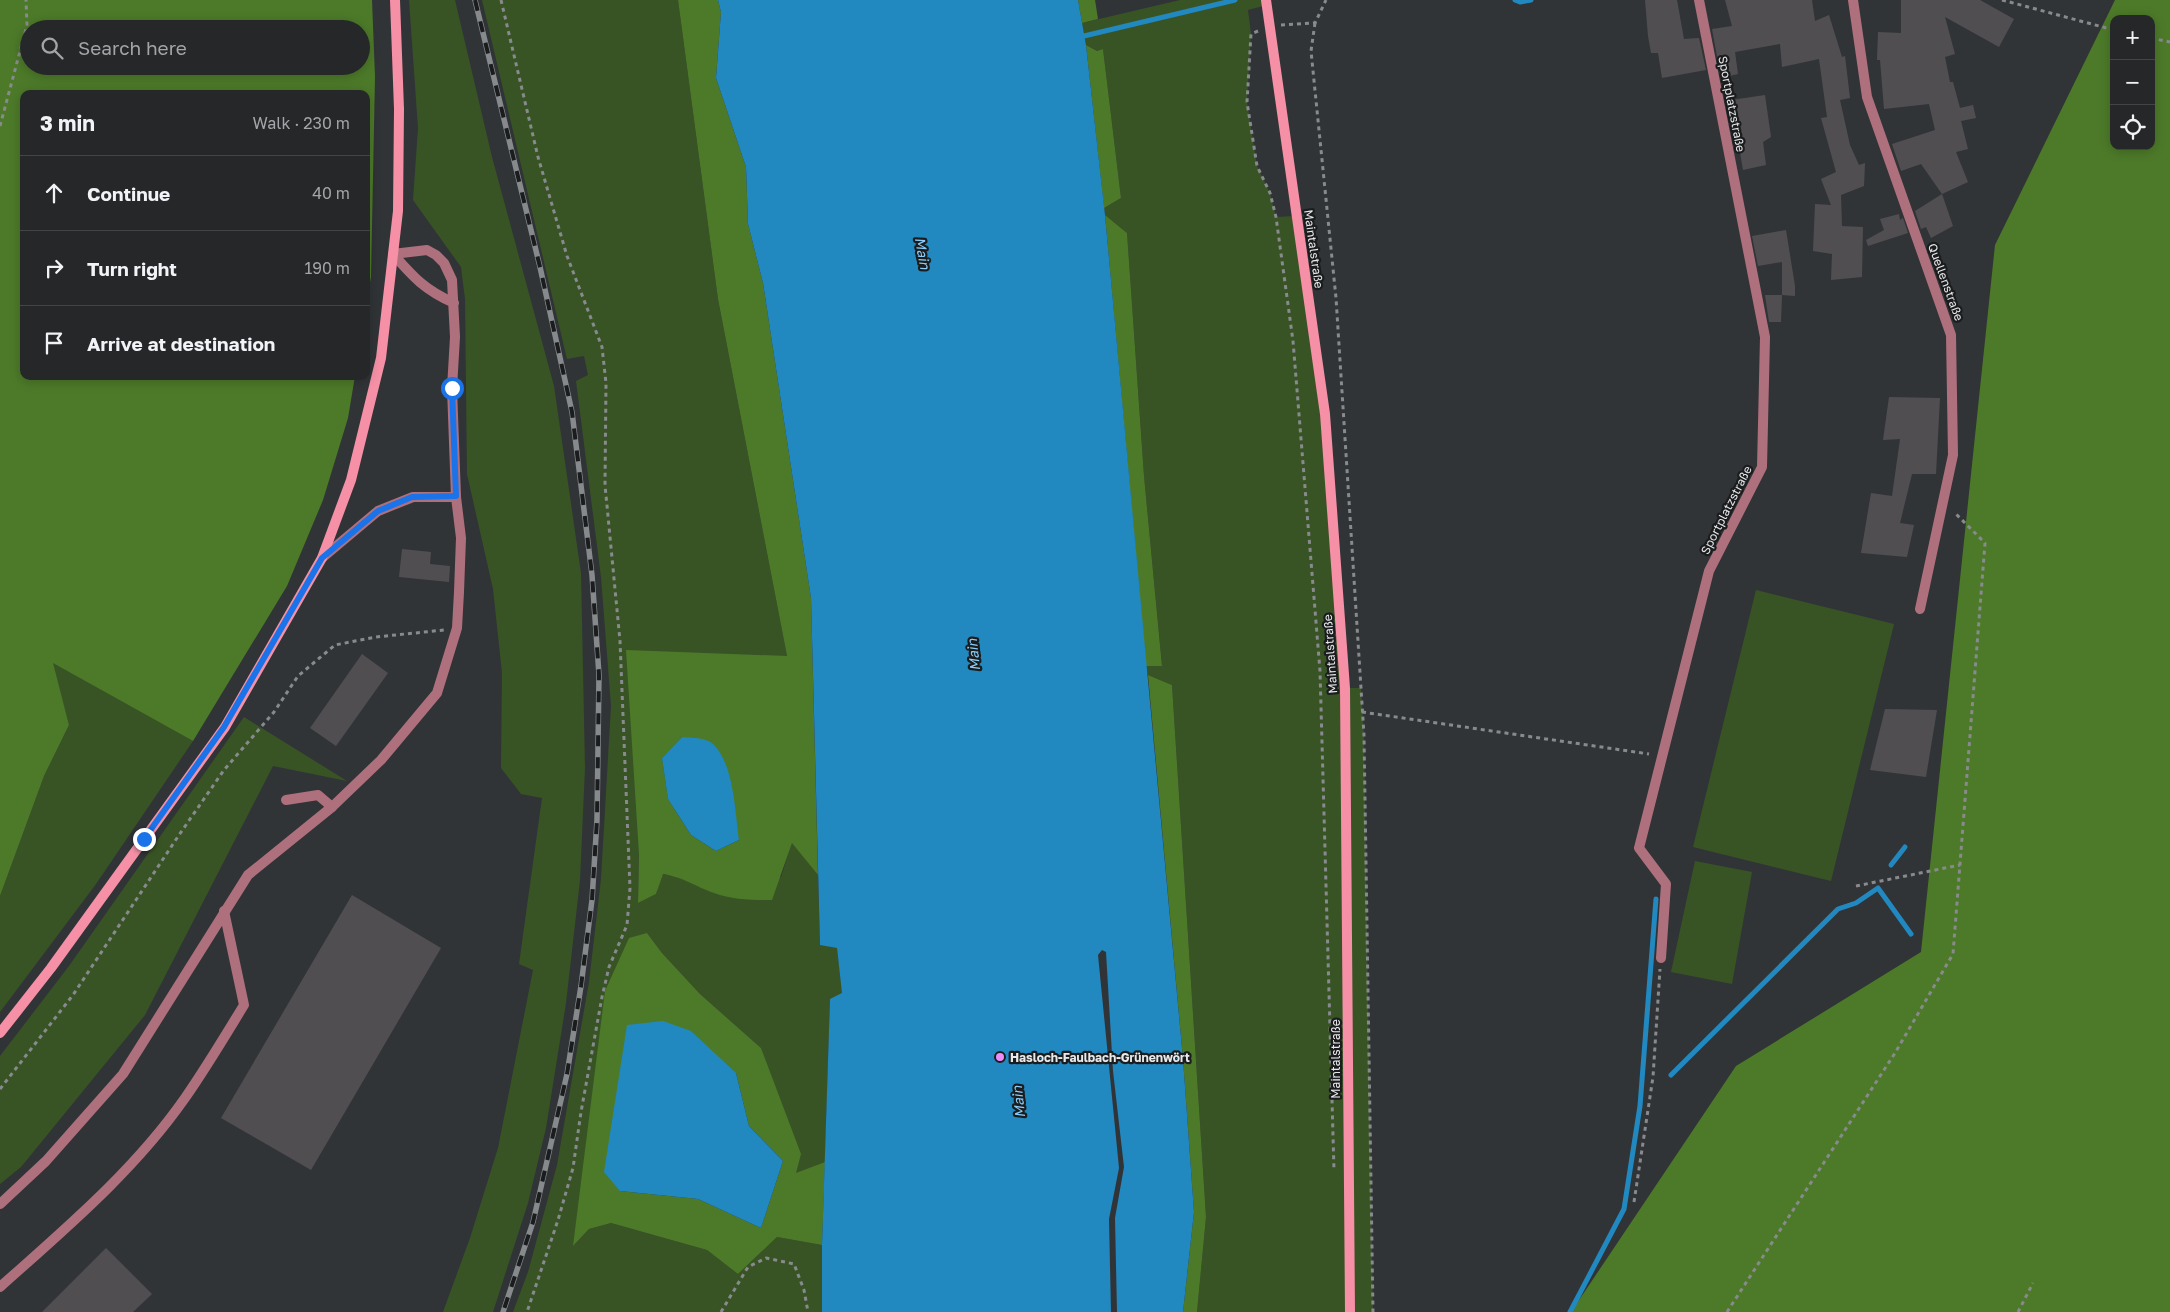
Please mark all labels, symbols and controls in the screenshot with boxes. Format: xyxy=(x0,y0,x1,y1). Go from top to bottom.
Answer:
map controls xyxy=(2110,15,2155,150)
button: + xyxy=(2110,15,2155,60)
search box xyxy=(20,20,370,75)
icon: search xyxy=(38,34,66,62)
text: Search here xyxy=(78,36,187,59)
street label: Sportplatzstraße xyxy=(1715,55,1749,153)
button: − xyxy=(2110,60,2155,105)
button: locate xyxy=(2110,105,2155,150)
text: 3 min xyxy=(40,110,95,136)
text: Walk · 230 m xyxy=(253,113,350,133)
icon: ahead xyxy=(40,179,68,207)
text: Continue xyxy=(87,182,170,205)
text: 40 m xyxy=(312,183,350,203)
street label: Maintalstraße xyxy=(1301,209,1327,289)
water label: Main xyxy=(912,236,934,272)
street label: Quellenstraße xyxy=(1925,241,1967,323)
icon: right xyxy=(40,254,68,282)
text: Turn right xyxy=(87,257,177,280)
text: 190 m xyxy=(304,258,350,278)
icon: arrive xyxy=(40,329,68,357)
text: Arrive at destination xyxy=(87,332,275,355)
route start xyxy=(441,377,464,400)
street label: Sportplatzstraße xyxy=(1697,463,1755,557)
street label: Maintalstraße xyxy=(1320,614,1340,694)
water label: Main xyxy=(963,637,983,672)
route end xyxy=(133,828,156,851)
street label: Maintalstraße xyxy=(1328,1019,1343,1099)
place label: Hasloch-Faulbach-Grünenwört xyxy=(1010,1050,1190,1065)
marker: Hasloch-Faulbach-Grünenwört xyxy=(994,1051,1006,1063)
water label: Main xyxy=(1008,1084,1028,1119)

